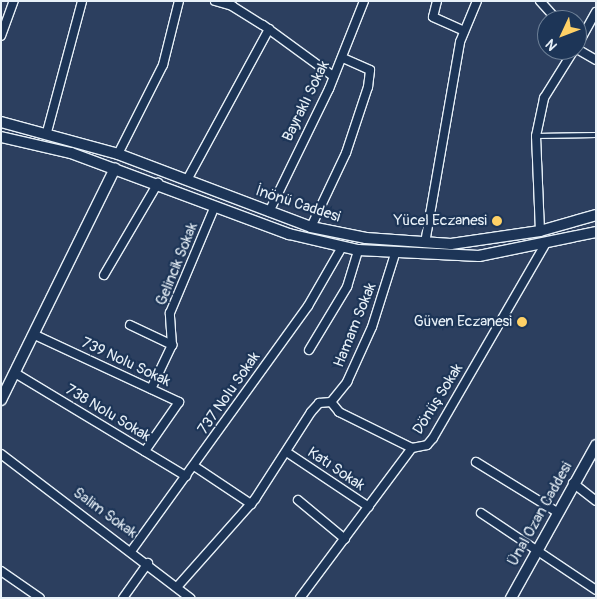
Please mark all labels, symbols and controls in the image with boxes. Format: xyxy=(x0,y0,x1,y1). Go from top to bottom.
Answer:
north arrow xyxy=(537,10,587,60)
text: N xyxy=(542,36,561,54)
street label: Bayraklı Sokak xyxy=(279,58,333,144)
street label: İnönü Caddesi xyxy=(253,182,343,226)
place label: Yücel Eczanesi xyxy=(394,212,487,230)
marker: Yücel Eczanesi xyxy=(491,215,503,227)
street label: Gelincik Sokak xyxy=(152,220,202,308)
street label: Hamam Sokak xyxy=(330,280,380,370)
place label: Güven Eczanesi xyxy=(414,313,512,331)
marker: Güven Eczanesi xyxy=(516,316,528,328)
street label: 739 Nolu Sokak xyxy=(79,334,173,390)
street label: 737 Nolu Sokak xyxy=(194,348,264,438)
street label: Dönüş Sokak xyxy=(409,360,467,438)
street label: 738 Nolu Sokak xyxy=(62,381,154,445)
street label: Katı Sokak xyxy=(304,443,368,495)
street label: Ünal Ozan Caddesi xyxy=(504,459,576,569)
street label: Salim Sokak xyxy=(70,484,140,542)

